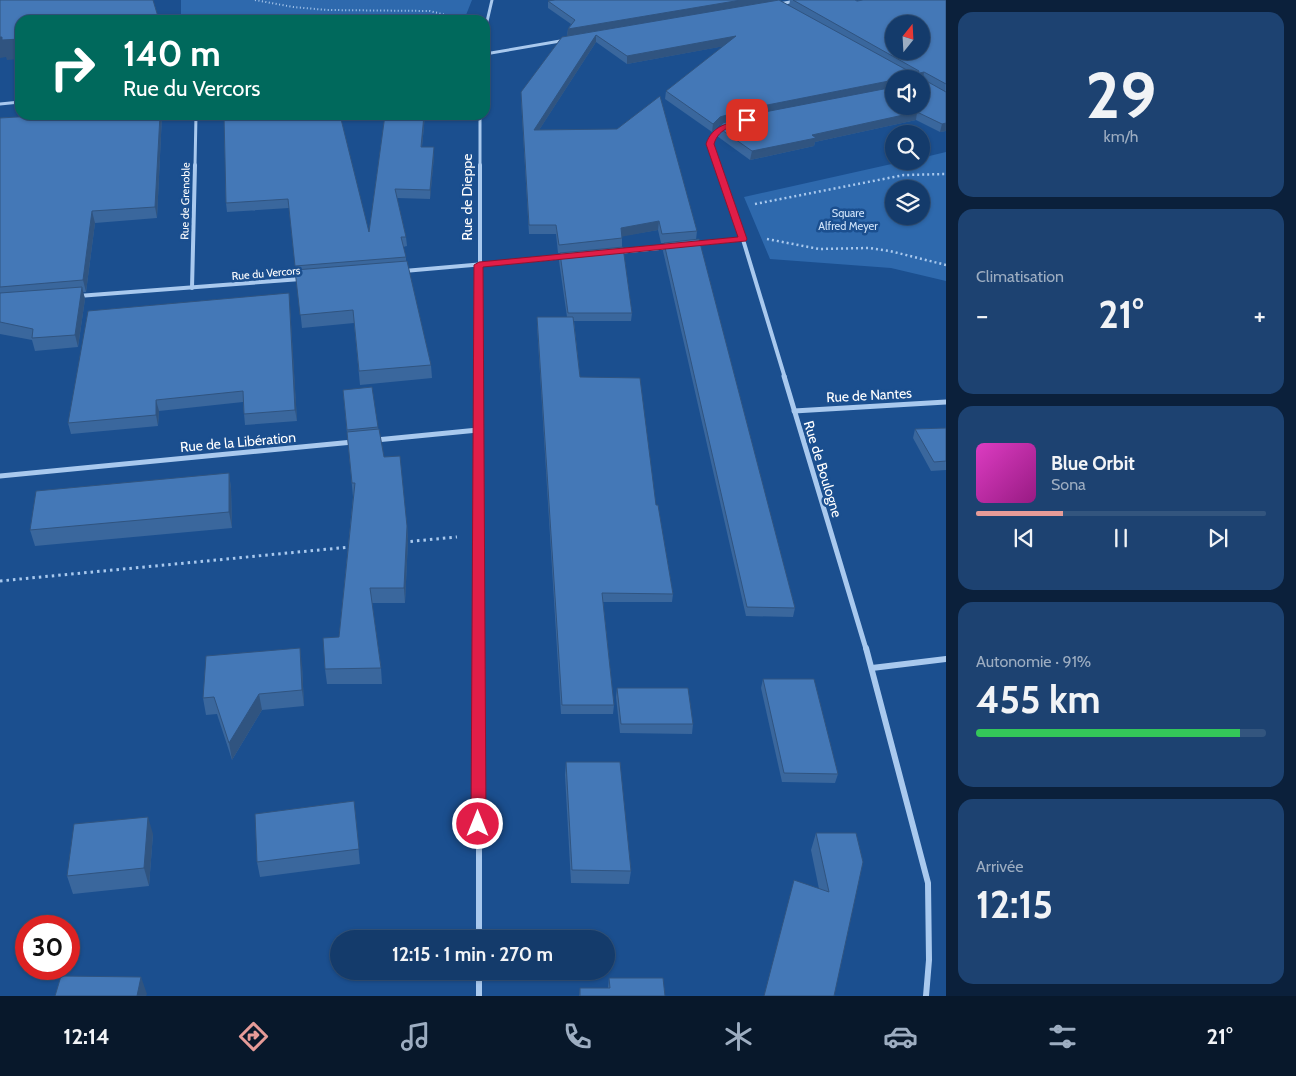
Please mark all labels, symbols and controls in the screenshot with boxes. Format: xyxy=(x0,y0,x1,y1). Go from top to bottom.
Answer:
north arrow xyxy=(885,15,930,60)
map controls xyxy=(885,15,930,225)
text: 140 m xyxy=(123,32,221,75)
icon: right xyxy=(40,35,105,100)
text: 29 xyxy=(1086,55,1156,134)
button: sound xyxy=(885,70,930,115)
text: Rue du Vercors xyxy=(123,75,260,102)
pin xyxy=(726,99,768,141)
icon: arrive xyxy=(733,106,761,134)
button: search xyxy=(885,125,930,170)
text: km/h xyxy=(1103,127,1139,146)
street label: Rue de Dieppe xyxy=(458,154,476,241)
street label: Rue de Grenoble xyxy=(177,162,193,240)
button: layers xyxy=(885,180,930,225)
park label: Square Alfred Meyer xyxy=(818,206,878,233)
street label: Rue du Vercors xyxy=(231,263,301,283)
text: Climatisation xyxy=(976,267,1064,286)
text: 21° xyxy=(1098,291,1144,338)
text: − xyxy=(976,298,988,332)
text: + xyxy=(1254,298,1266,332)
street label: Rue de Nantes xyxy=(826,384,913,406)
street label: Rue de Boulogne xyxy=(800,418,846,520)
street label: Rue de la Libération xyxy=(179,428,297,456)
text: Blue Orbit xyxy=(1051,452,1135,475)
text: Sona xyxy=(1051,475,1086,494)
icon: previous xyxy=(1010,524,1038,552)
icon: pause xyxy=(1107,524,1135,552)
icon: next xyxy=(1204,524,1232,552)
text: Autonomie · 91% xyxy=(976,652,1091,671)
text: 455 km xyxy=(976,676,1100,723)
position arrow xyxy=(451,797,503,849)
text: Arrivée xyxy=(976,857,1023,876)
text: 12:15 xyxy=(976,881,1053,928)
speed limit sign: 30 xyxy=(15,915,80,980)
text: 12:15 · 1 min · 270 m xyxy=(392,943,553,966)
icon: directions xyxy=(236,1019,271,1054)
icon: music xyxy=(398,1019,433,1054)
icon: phone xyxy=(560,1019,595,1054)
icon: climate xyxy=(721,1019,756,1054)
icon: car xyxy=(883,1019,918,1054)
icon: filters xyxy=(1045,1019,1080,1054)
text: 12:14 xyxy=(63,1023,110,1050)
text: 21° xyxy=(1206,1023,1233,1050)

